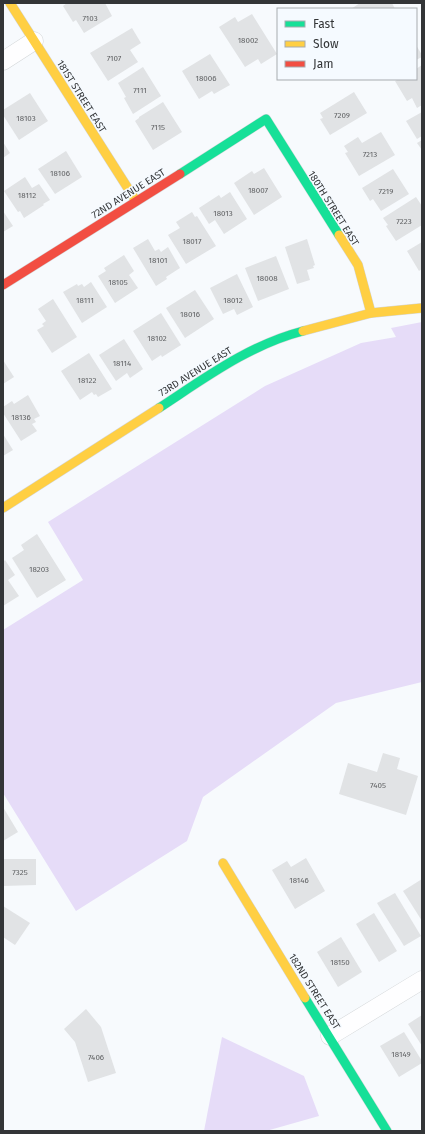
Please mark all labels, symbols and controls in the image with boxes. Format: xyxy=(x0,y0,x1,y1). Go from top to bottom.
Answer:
legend xyxy=(277,8,417,80)
house number: 7103 xyxy=(82,14,98,23)
text: Fast xyxy=(313,17,335,31)
house number: 18002 xyxy=(238,36,258,45)
text: Slow xyxy=(313,37,339,51)
house number: 7107 xyxy=(107,54,122,63)
text: Jam xyxy=(313,57,333,71)
street label: 181ST STREET EAST xyxy=(54,58,109,136)
house number: 18006 xyxy=(195,74,217,83)
house number: 7111 xyxy=(133,86,147,95)
house number: 7209 xyxy=(334,111,350,120)
house number: 18103 xyxy=(16,114,36,123)
house number: 7115 xyxy=(151,123,165,132)
house number: 7213 xyxy=(363,150,377,159)
street label: 72ND AVENUE EAST xyxy=(89,166,168,221)
house number: 18106 xyxy=(50,169,70,178)
street label: 180TH STREET EAST xyxy=(305,169,362,249)
house number: 18007 xyxy=(248,186,269,195)
house number: 7219 xyxy=(379,187,393,196)
house number: 18112 xyxy=(18,191,36,200)
house number: 18013 xyxy=(213,209,233,218)
house number: 7223 xyxy=(396,217,412,226)
house number: 18017 xyxy=(182,237,202,246)
house number: 18101 xyxy=(149,256,167,265)
house number: 18008 xyxy=(256,274,278,283)
house number: 18105 xyxy=(108,278,128,287)
house number: 18111 xyxy=(76,296,94,305)
house number: 18012 xyxy=(223,296,243,305)
house number: 18016 xyxy=(180,310,200,319)
house number: 18102 xyxy=(147,334,167,343)
street label: 73RD AVENUE EAST xyxy=(157,344,235,399)
house number: 18114 xyxy=(113,359,132,368)
house number: 18122 xyxy=(77,376,97,385)
house number: 18136 xyxy=(11,413,31,422)
house number: 18203 xyxy=(29,565,49,574)
house number: 7405 xyxy=(370,781,386,790)
house number: 7325 xyxy=(12,868,28,877)
house number: 18146 xyxy=(289,876,309,885)
street label: 182ND STREET EAST xyxy=(286,951,343,1032)
house number: 18150 xyxy=(330,958,350,967)
house number: 18149 xyxy=(391,1050,411,1059)
house number: 7406 xyxy=(88,1053,104,1062)

